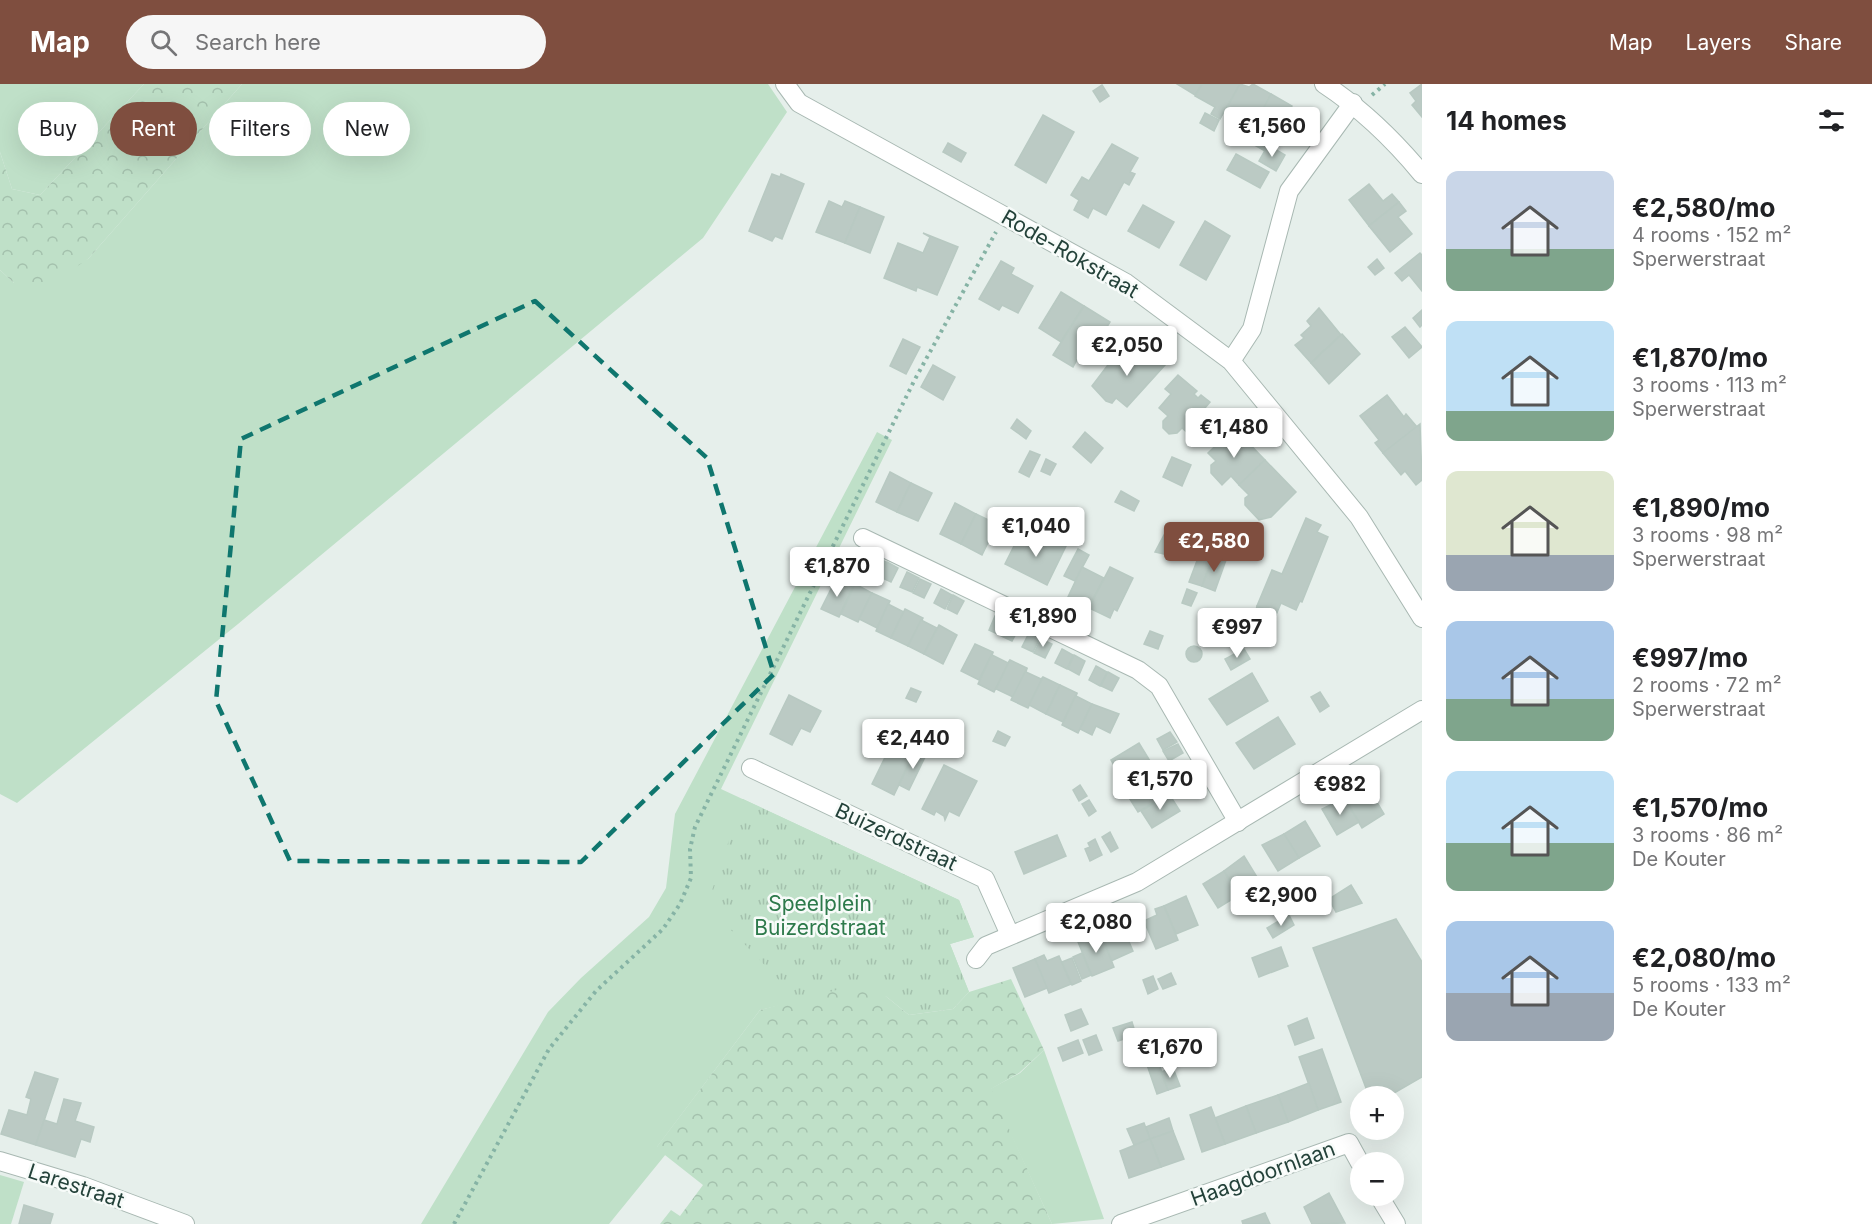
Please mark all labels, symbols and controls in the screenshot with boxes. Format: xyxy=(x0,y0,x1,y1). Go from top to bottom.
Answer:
search box xyxy=(126,15,546,69)
text: Map xyxy=(30,25,90,59)
icon: search xyxy=(147,26,180,59)
text: Search here xyxy=(195,29,321,55)
text: Map xyxy=(1609,30,1653,55)
text: Layers xyxy=(1686,30,1752,55)
text: Share xyxy=(1785,30,1842,55)
chip: Buy xyxy=(18,102,98,156)
chip: Rent xyxy=(110,102,197,156)
chip: Filters xyxy=(209,102,311,156)
chip: New xyxy=(323,102,410,156)
icon: filters xyxy=(1815,104,1848,137)
text: 14 homes xyxy=(1446,105,1567,136)
pin: €1,560 xyxy=(1223,107,1321,158)
text: €1,560 xyxy=(1238,114,1306,138)
text: €2,580/mo xyxy=(1632,192,1776,223)
icon: home xyxy=(1494,195,1566,267)
street label: Rode-Rokstraat xyxy=(997,204,1143,303)
text: 4 rooms · 152 m² xyxy=(1632,223,1791,247)
text: Sperwerstraat xyxy=(1632,247,1765,271)
pin: €2,050 xyxy=(1078,326,1176,377)
text: €2,050 xyxy=(1091,333,1163,357)
text: €1,870/mo xyxy=(1632,342,1768,373)
icon: home xyxy=(1494,345,1566,417)
text: 3 rooms · 113 m² xyxy=(1632,373,1787,397)
text: Sperwerstraat xyxy=(1632,397,1765,421)
pin: €1,480 xyxy=(1185,408,1283,459)
text: €1,480 xyxy=(1199,415,1269,439)
text: €1,890/mo xyxy=(1632,492,1770,523)
icon: home xyxy=(1494,495,1566,567)
pin: €1,040 xyxy=(987,507,1085,558)
text: €1,040 xyxy=(1002,514,1070,538)
pin: €2,580 xyxy=(1165,522,1263,573)
text: 3 rooms · 98 m² xyxy=(1632,523,1783,547)
text: €2,580 xyxy=(1178,529,1250,553)
pin: €1,870 xyxy=(788,547,886,598)
text: Sperwerstraat xyxy=(1632,547,1765,571)
text: €1,870 xyxy=(804,554,870,578)
pin: €1,890 xyxy=(994,597,1092,648)
text: €1,890 xyxy=(1009,604,1077,628)
pin: €997 xyxy=(1201,608,1273,659)
text: €997 xyxy=(1212,615,1262,639)
text: €997/mo xyxy=(1632,642,1748,673)
icon: home xyxy=(1494,645,1566,717)
text: 2 rooms · 72 m² xyxy=(1632,673,1782,697)
text: Sperwerstraat xyxy=(1632,697,1765,721)
pin: €2,440 xyxy=(864,719,962,770)
text: €2,440 xyxy=(876,726,950,750)
pin: €1,570 xyxy=(1111,760,1209,811)
pin: €982 xyxy=(1304,765,1376,816)
text: €1,570 xyxy=(1127,767,1193,791)
text: €982 xyxy=(1314,772,1366,796)
text: €1,570/mo xyxy=(1632,792,1768,823)
icon: home xyxy=(1494,795,1566,867)
street label: Buizerdstraat xyxy=(831,797,961,876)
text: 3 rooms · 86 m² xyxy=(1632,823,1783,847)
text: De Kouter xyxy=(1632,847,1726,871)
pin: €2,900 xyxy=(1232,876,1330,927)
text: €2,900 xyxy=(1245,883,1317,907)
park label: Speelplein Buizerdstraat xyxy=(754,891,886,940)
pin: €2,080 xyxy=(1047,903,1145,954)
text: €2,080 xyxy=(1060,910,1132,934)
text: €2,080/mo xyxy=(1632,942,1776,973)
icon: home xyxy=(1494,945,1566,1017)
text: 5 rooms · 133 m² xyxy=(1632,973,1791,997)
text: De Kouter xyxy=(1632,997,1726,1021)
pin: €1,670 xyxy=(1121,1028,1219,1079)
text: €1,670 xyxy=(1137,1035,1203,1059)
map controls xyxy=(1350,1086,1404,1206)
button: + xyxy=(1350,1086,1404,1140)
street label: Haagdoornlaan xyxy=(1187,1136,1338,1211)
button: − xyxy=(1350,1152,1404,1206)
street label: Larestraat xyxy=(25,1158,128,1213)

